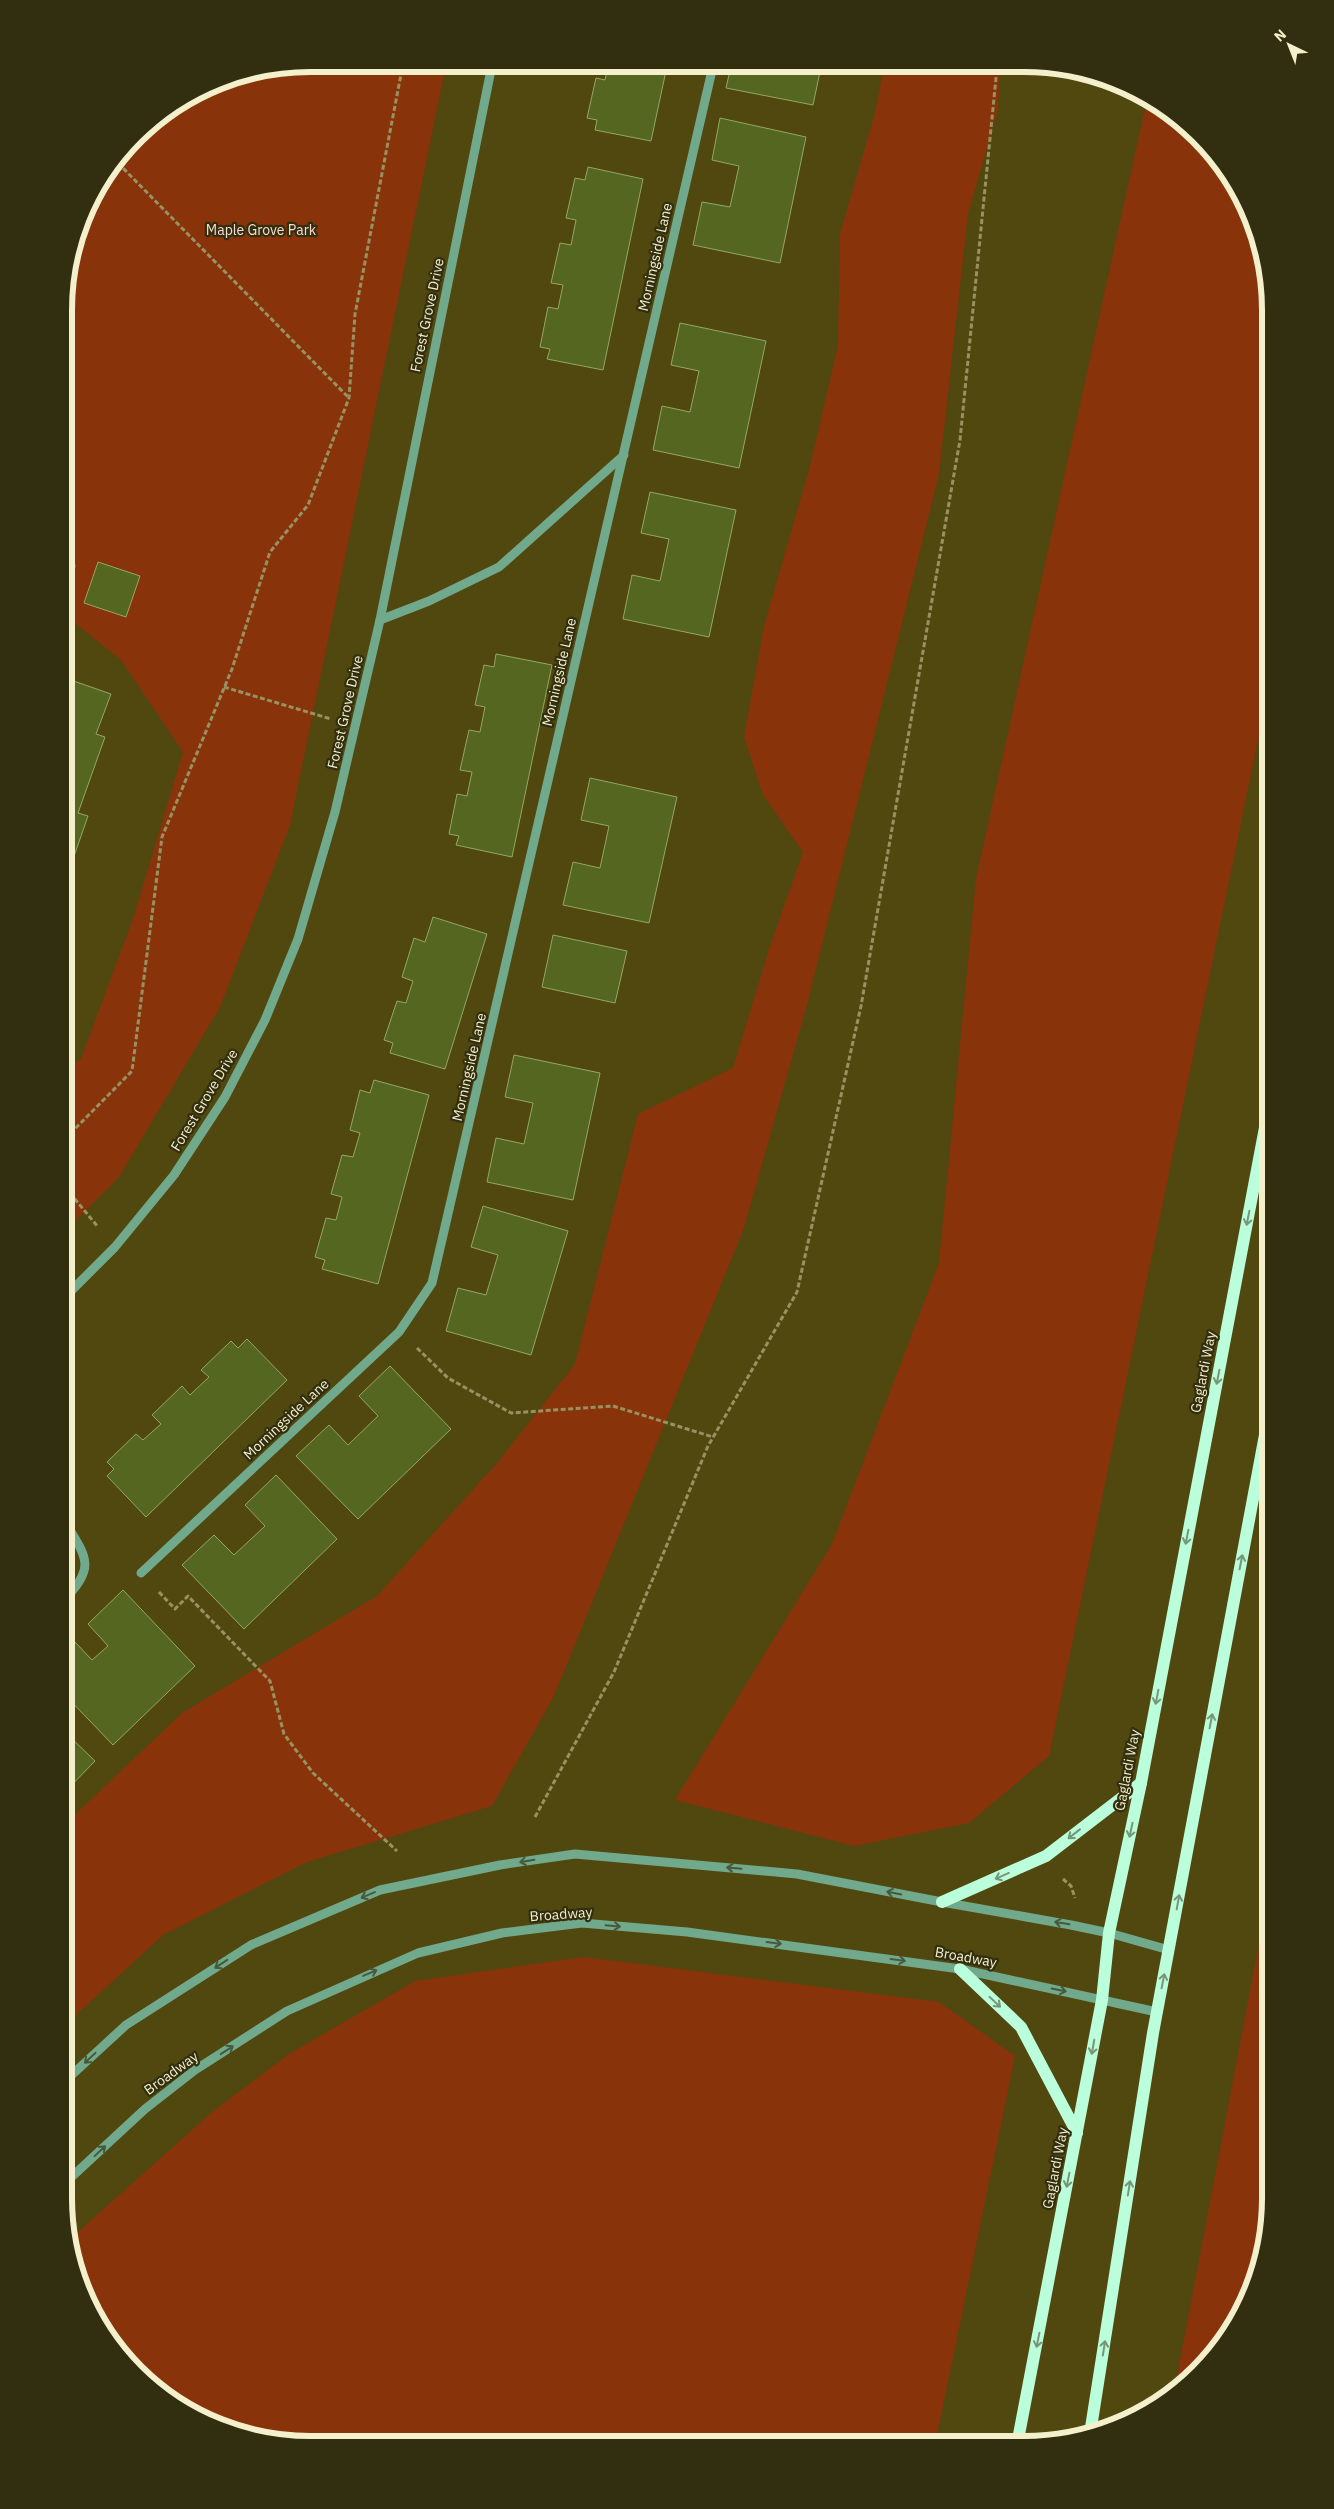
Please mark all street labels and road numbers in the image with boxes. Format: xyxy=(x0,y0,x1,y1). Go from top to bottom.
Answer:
street label: Morningside Lane xyxy=(634,201,676,313)
street label: Forest Grove Drive xyxy=(406,256,448,374)
street label: Morningside Lane xyxy=(538,616,580,728)
street label: Forest Grove Drive xyxy=(323,653,367,770)
street label: Morningside Lane xyxy=(448,1011,490,1123)
street label: Forest Grove Drive xyxy=(166,1045,242,1154)
street label: Gaglardi Way xyxy=(1186,1330,1220,1414)
street label: Morningside Lane xyxy=(239,1374,333,1463)
street label: Gaglardi Way xyxy=(1110,1728,1144,1812)
street label: Broadway xyxy=(529,1903,593,1925)
street label: Broadway xyxy=(934,1943,998,1971)
street label: Broadway xyxy=(140,2047,202,2099)
street label: Gaglardi Way xyxy=(1038,2126,1072,2210)

